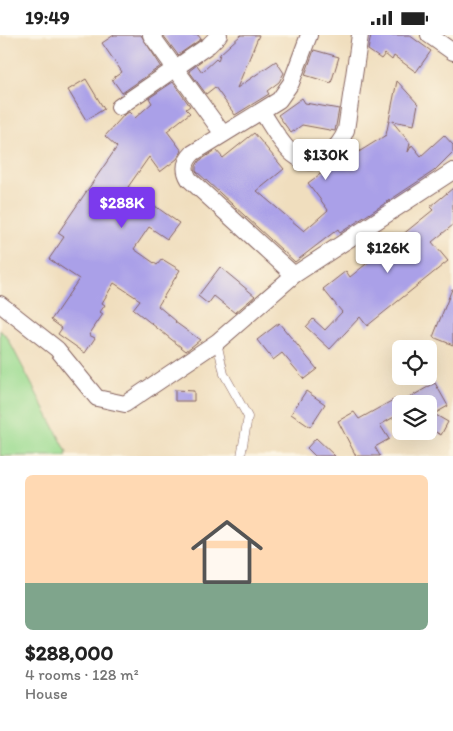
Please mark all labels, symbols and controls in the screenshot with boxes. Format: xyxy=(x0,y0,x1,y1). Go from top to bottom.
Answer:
text: 19:49 xyxy=(25,6,70,29)
pin: $130K xyxy=(291,139,361,181)
text: $130K xyxy=(304,145,348,164)
pin: $288K xyxy=(87,187,157,229)
text: $288K xyxy=(100,193,144,212)
pin: $126K xyxy=(353,231,423,274)
text: $126K xyxy=(367,238,409,257)
map controls xyxy=(392,340,437,440)
button: locate xyxy=(392,340,437,385)
button: layers xyxy=(392,395,437,440)
icon: home xyxy=(182,507,272,597)
text: $288,000 xyxy=(25,640,114,665)
text: 4 rooms · 128 m² xyxy=(25,665,139,684)
text: House xyxy=(25,684,68,703)

